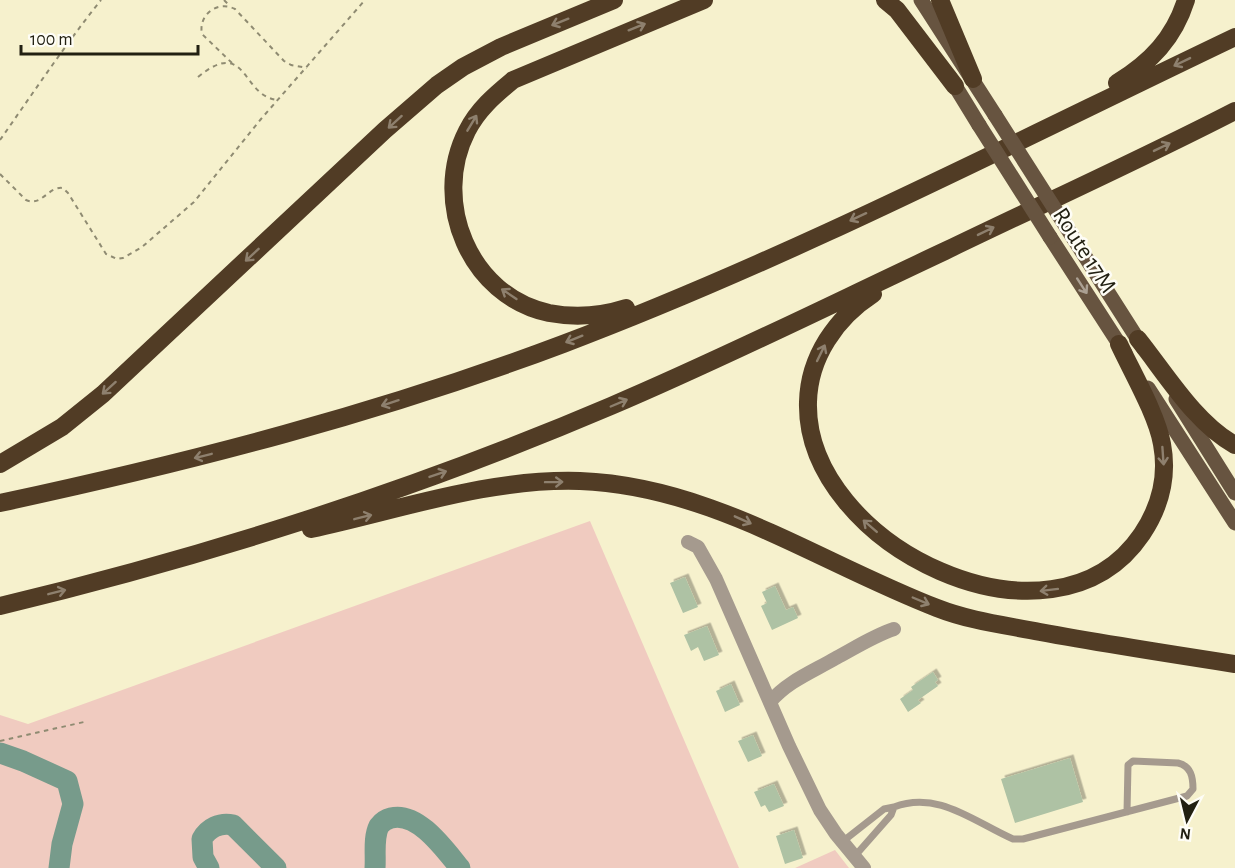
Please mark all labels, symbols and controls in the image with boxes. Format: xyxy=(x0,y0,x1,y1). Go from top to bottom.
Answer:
one-way arrow xyxy=(552,17,570,28)
scale bar xyxy=(21,18,198,56)
one-way arrow xyxy=(628,21,646,32)
text: 100 m xyxy=(30,31,73,49)
one-way arrow xyxy=(1174,57,1192,69)
one-way arrow xyxy=(387,115,402,129)
one-way arrow xyxy=(466,115,478,132)
one-way arrow xyxy=(1153,141,1171,153)
street label: Route 17M xyxy=(1048,204,1120,297)
one-way arrow xyxy=(850,212,868,223)
one-way arrow xyxy=(977,225,995,236)
one-way arrow xyxy=(245,248,260,262)
one-way arrow xyxy=(1076,278,1088,294)
one-way arrow xyxy=(501,288,518,301)
one-way arrow xyxy=(566,334,584,345)
one-way arrow xyxy=(815,344,827,362)
one-way arrow xyxy=(102,381,117,395)
one-way arrow xyxy=(610,396,628,408)
one-way arrow xyxy=(381,398,400,409)
one-way arrow xyxy=(1158,446,1169,466)
one-way arrow xyxy=(193,451,212,463)
one-way arrow xyxy=(428,468,447,479)
one-way arrow xyxy=(544,476,564,487)
one-way arrow xyxy=(353,510,372,522)
one-way arrow xyxy=(734,515,752,526)
one-way arrow xyxy=(863,519,878,533)
one-way arrow xyxy=(1039,584,1059,595)
one-way arrow xyxy=(47,586,66,598)
one-way arrow xyxy=(911,596,929,607)
north arrow xyxy=(1157,790,1217,850)
text: N xyxy=(1179,825,1192,843)

